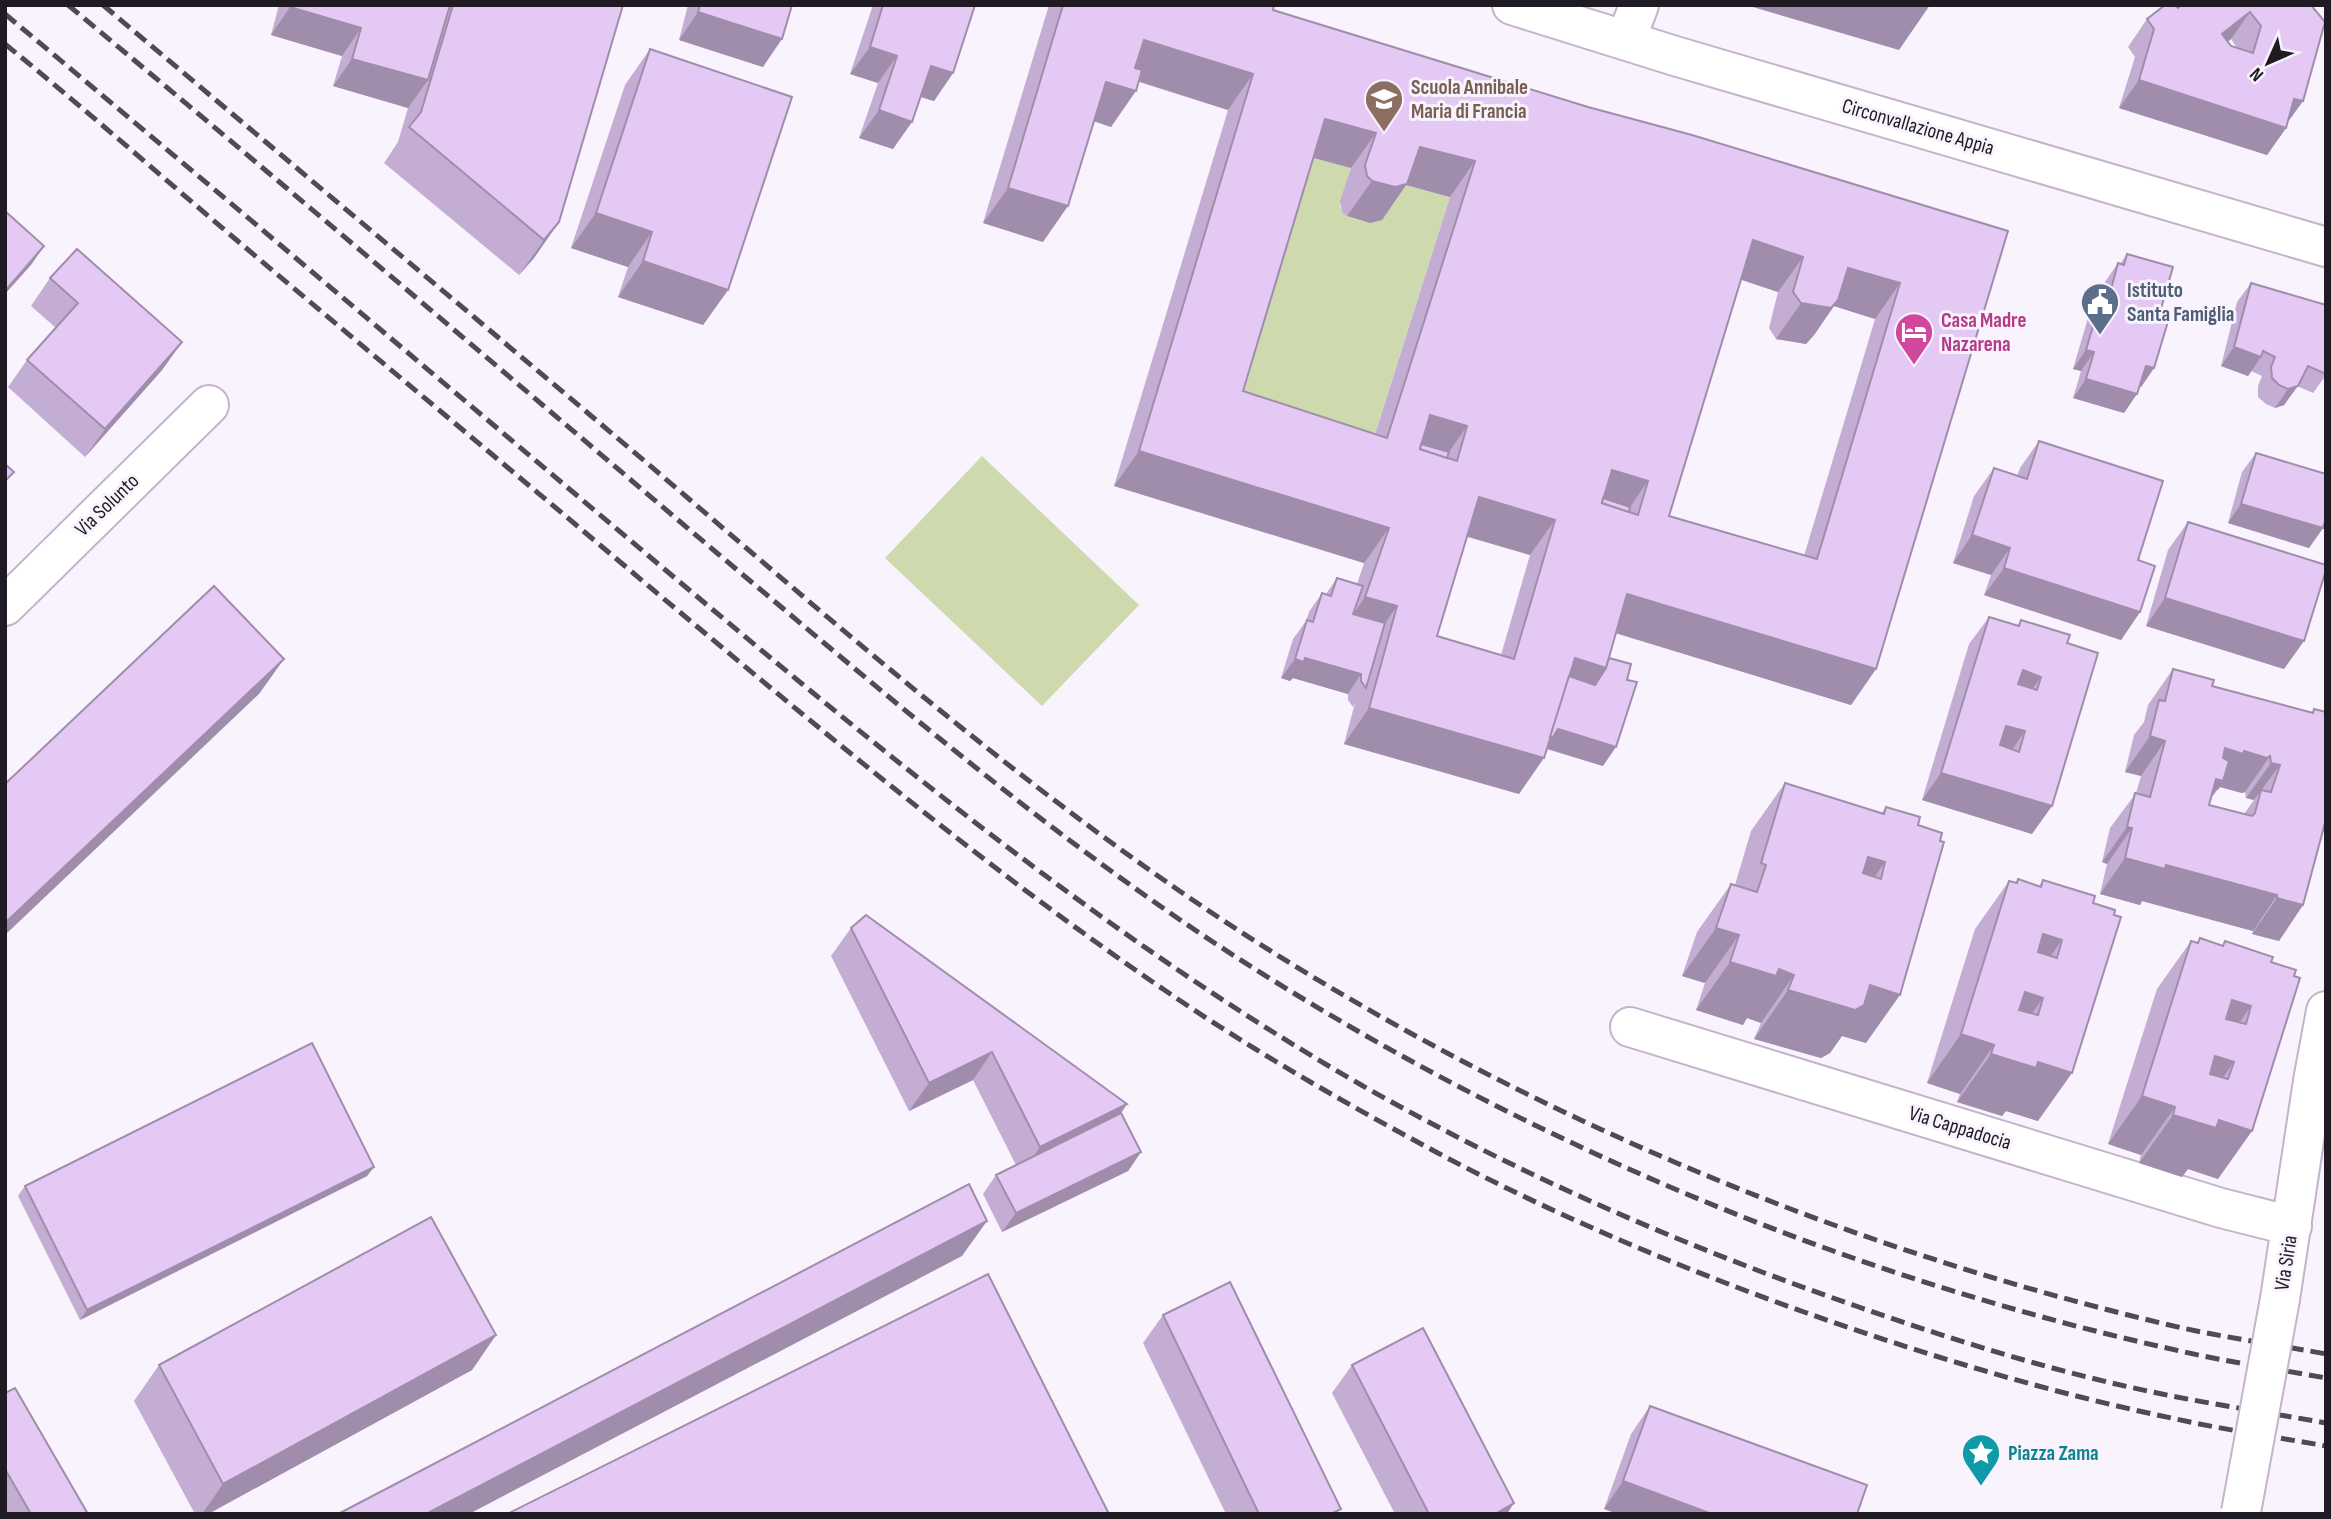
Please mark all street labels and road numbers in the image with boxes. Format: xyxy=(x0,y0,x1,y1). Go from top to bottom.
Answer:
street label: Circonvallazione Appia xyxy=(1839,93,1997,161)
street label: Via Solunto xyxy=(70,468,144,542)
street label: Via Cappadocia xyxy=(1906,1101,2014,1155)
street label: Via Siria xyxy=(2269,1234,2303,1292)

